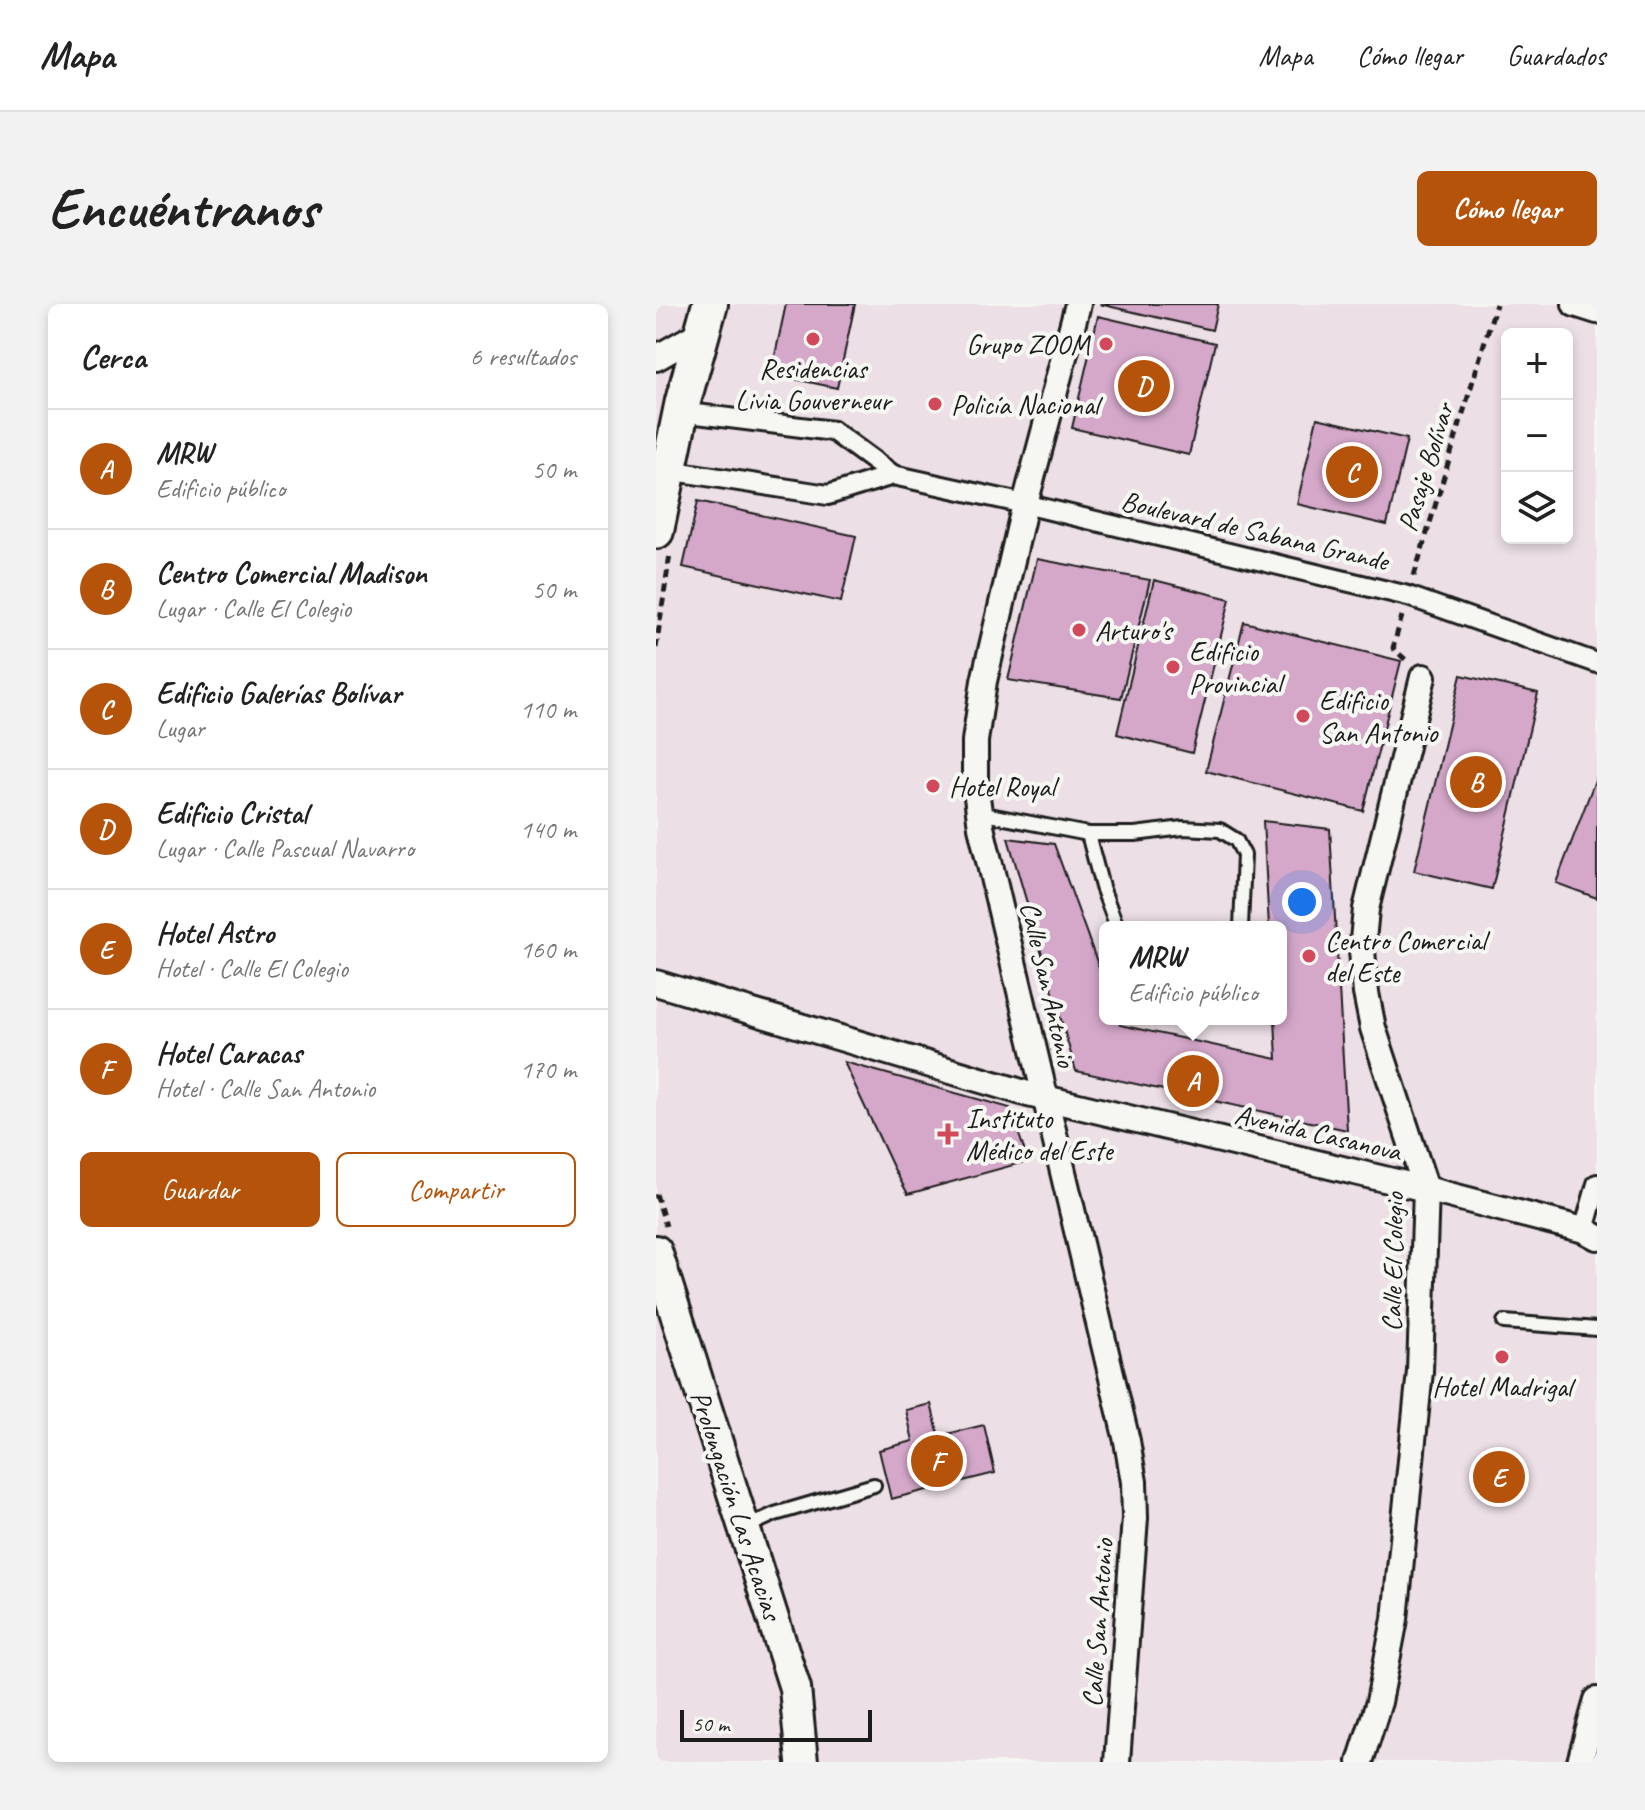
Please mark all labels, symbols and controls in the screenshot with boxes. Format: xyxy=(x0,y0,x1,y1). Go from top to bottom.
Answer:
text: Mapa xyxy=(40,32,115,79)
text: Mapa xyxy=(1258,38,1313,73)
text: Cómo llegar xyxy=(1357,38,1463,73)
text: Guardados xyxy=(1507,38,1605,73)
button: Cómo llegar xyxy=(1417,171,1597,246)
text: Encuéntranos xyxy=(48,173,318,244)
place label: Grupo ZOOM xyxy=(966,327,1092,362)
map controls xyxy=(1501,328,1573,544)
button: + xyxy=(1501,328,1573,400)
marker: Residencias Livia Gouverneur xyxy=(804,330,822,348)
text: Cerca xyxy=(80,335,146,378)
marker: Grupo ZOOM xyxy=(1097,335,1115,353)
text: 6 resultados xyxy=(470,340,576,373)
place label: Residencias Livia Gouverneur xyxy=(735,351,894,418)
pin: D xyxy=(1118,356,1170,416)
place label: Policía Nacional xyxy=(951,387,1104,422)
marker: Policía Nacional xyxy=(926,395,944,413)
street label: Pasaje Bolívar xyxy=(1389,397,1462,535)
button: − xyxy=(1501,400,1573,472)
text: MRW xyxy=(156,434,213,472)
pin: C xyxy=(1326,442,1378,502)
text: A xyxy=(99,453,113,486)
text: 50 m xyxy=(532,453,576,486)
text: Edificio público xyxy=(156,472,285,505)
button: layers xyxy=(1501,472,1573,544)
street label: Boulevard de Sabana Grande xyxy=(1118,483,1394,579)
text: Centro Comercial Madison xyxy=(156,554,427,592)
text: B xyxy=(99,573,113,606)
text: 50 m xyxy=(532,573,576,606)
text: Lugar · Calle El Colegio xyxy=(156,592,351,625)
place label: Arturo's xyxy=(1095,613,1174,648)
marker: Arturo's xyxy=(1070,621,1088,639)
place label: Edificio Provincial xyxy=(1189,634,1286,701)
marker: Edificio Provincial xyxy=(1164,658,1182,676)
text: Edificio Galerías Bolívar xyxy=(156,674,401,712)
place label: Edificio San Antonio xyxy=(1319,683,1440,750)
text: C xyxy=(100,693,112,726)
text: 110 m xyxy=(520,693,576,726)
marker: Edificio San Antonio xyxy=(1294,707,1312,725)
text: Lugar xyxy=(156,712,205,745)
pin: B xyxy=(1450,752,1502,812)
place label: Hotel Royal xyxy=(949,769,1060,804)
marker: Hotel Royal xyxy=(924,777,942,795)
text: Edificio Cristal xyxy=(156,794,308,832)
text: D xyxy=(98,813,114,846)
text: 140 m xyxy=(520,813,576,846)
text: Lugar · Calle Pascual Navarro xyxy=(156,832,414,865)
your location xyxy=(1282,882,1322,922)
street label: Calle San Antonio xyxy=(1013,898,1085,1072)
text: Hotel Astro xyxy=(156,914,274,952)
popup xyxy=(1099,921,1287,1025)
place label: Centro Comercial del Este xyxy=(1325,923,1491,990)
text: E xyxy=(99,933,113,966)
text: 160 m xyxy=(520,933,576,966)
text: MRW xyxy=(1128,938,1186,976)
marker: Centro Comercial del Este xyxy=(1300,947,1318,965)
text: Hotel · Calle El Colegio xyxy=(156,952,348,985)
text: Edificio público xyxy=(1128,976,1258,1009)
text: Hotel Caracas xyxy=(156,1034,302,1072)
pin: A xyxy=(1167,1051,1219,1111)
text: F xyxy=(100,1053,112,1086)
text: 170 m xyxy=(520,1053,576,1086)
text: Hotel · Calle San Antonio xyxy=(156,1072,375,1105)
street label: Avenida Casanova xyxy=(1231,1096,1406,1169)
place label: Instituto Médico del Este xyxy=(966,1101,1114,1168)
marker: Instituto Médico del Este xyxy=(937,1123,959,1145)
button: Guardar xyxy=(80,1152,320,1227)
button: Compartir xyxy=(336,1152,576,1227)
street label: Calle El Colegio xyxy=(1374,1190,1411,1332)
marker: Hotel Madrigal xyxy=(1493,1348,1511,1366)
place label: Hotel Madrigal xyxy=(1432,1369,1577,1404)
street label: Prolongación Las Acacias xyxy=(683,1386,791,1627)
pin: F xyxy=(911,1431,963,1491)
pin: E xyxy=(1473,1447,1525,1507)
street label: Calle San Antonio xyxy=(1074,1536,1121,1708)
scale bar xyxy=(680,1706,872,1742)
text: 50 m xyxy=(692,1710,729,1738)

